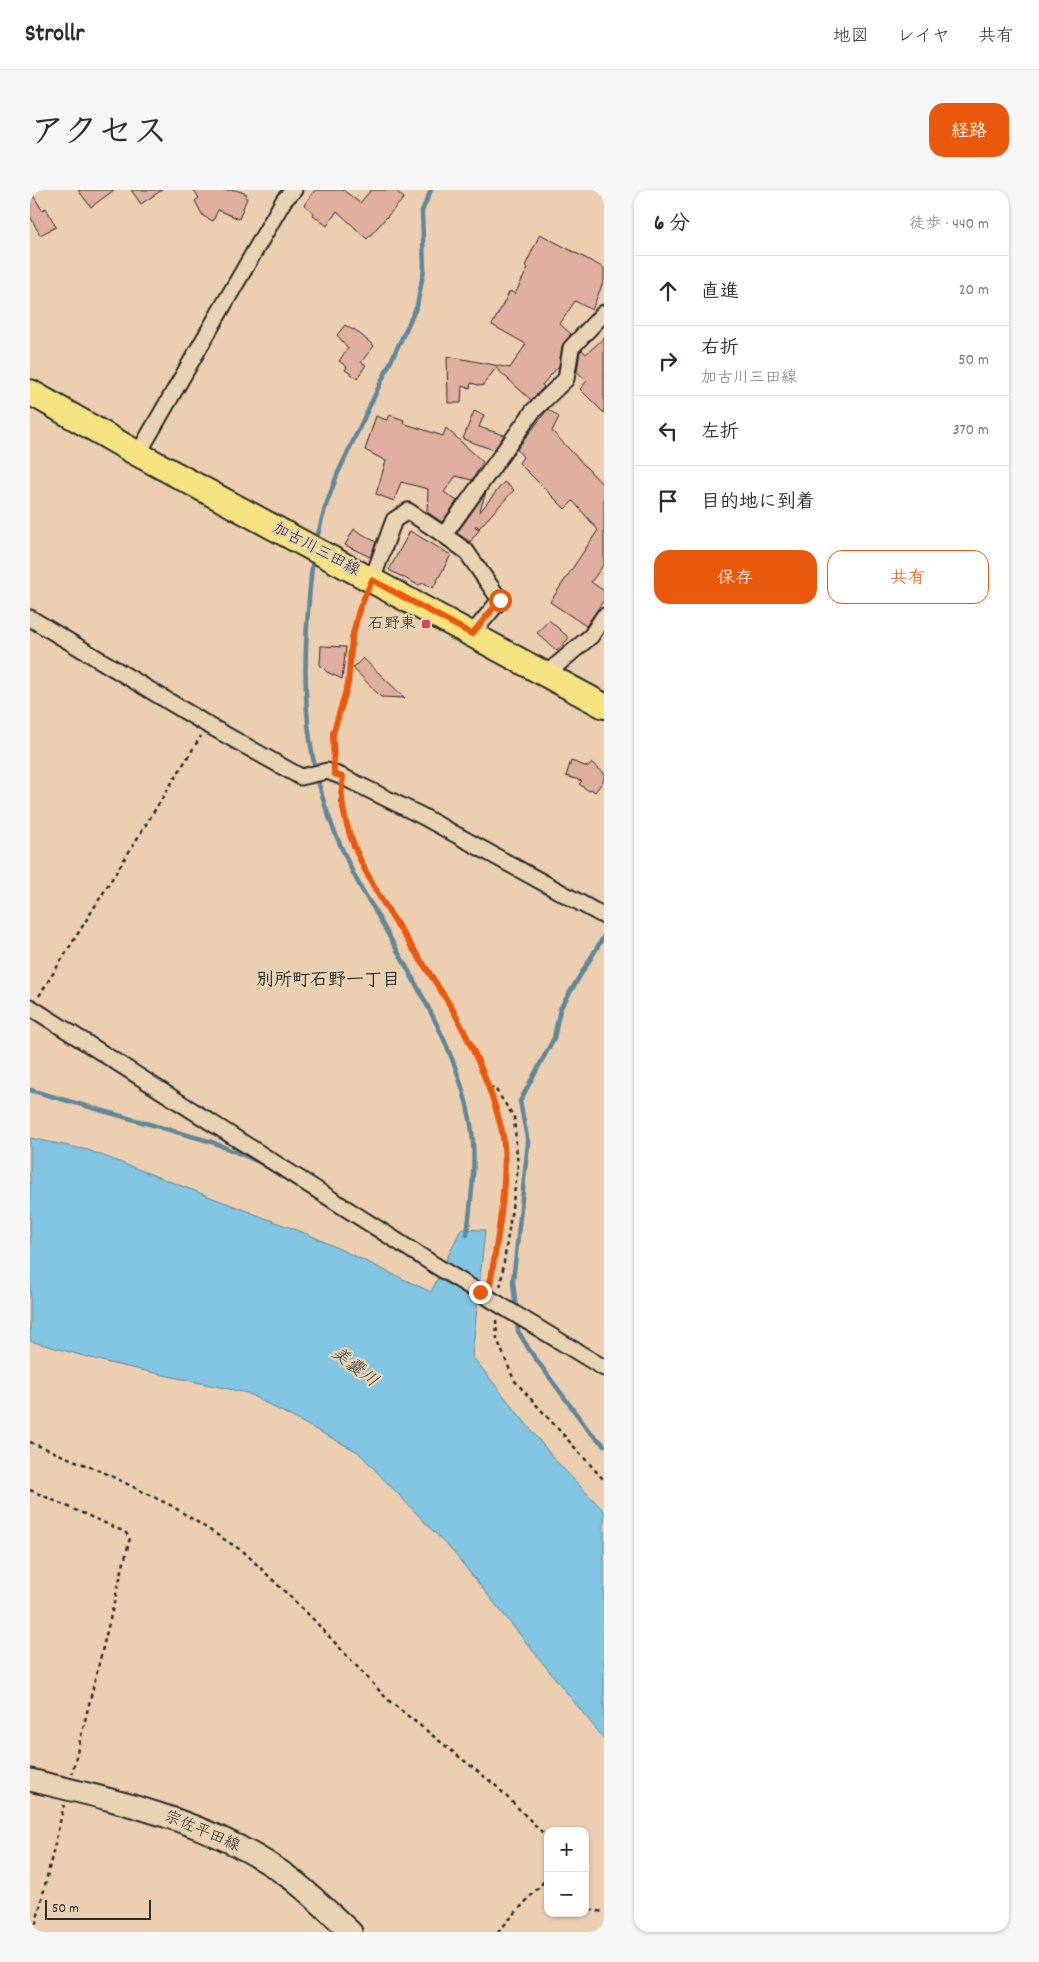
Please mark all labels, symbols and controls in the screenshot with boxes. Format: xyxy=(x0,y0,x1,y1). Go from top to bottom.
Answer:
text: Strollr xyxy=(25,18,84,52)
text: 地図 xyxy=(833,25,869,50)
text: レイヤ xyxy=(897,25,950,50)
text: 共有 xyxy=(978,25,1014,50)
button: 経路 xyxy=(929,103,1009,157)
text: アクセス xyxy=(30,110,168,160)
text: 6 分 xyxy=(654,210,690,240)
text: 徒歩 · 440 m xyxy=(909,213,989,236)
icon: ahead xyxy=(654,277,682,305)
text: 20 m xyxy=(959,279,989,302)
text: 直進 xyxy=(701,280,739,307)
text: 右折 xyxy=(701,336,739,363)
icon: right xyxy=(654,347,682,375)
text: 50 m xyxy=(958,349,989,372)
text: 加古川三田線 xyxy=(701,367,797,390)
icon: left xyxy=(654,417,682,445)
text: 370 m xyxy=(952,419,989,442)
text: 左折 xyxy=(701,420,739,447)
icon: arrive xyxy=(654,487,682,515)
text: 目的地に到着 xyxy=(701,490,815,517)
street label: 加古川三田線 xyxy=(268,517,364,583)
button: 保存 xyxy=(654,550,817,604)
button: 共有 xyxy=(827,550,989,604)
route start xyxy=(489,589,512,612)
place label: 石野東 xyxy=(368,613,416,636)
marker: 石野東 xyxy=(420,618,432,630)
district label: 別所町石野一丁目 xyxy=(256,969,400,994)
route end xyxy=(469,1281,492,1304)
water label: 美嚢川 xyxy=(325,1342,383,1394)
street label: 宗佐平田線 xyxy=(161,1806,243,1858)
map controls xyxy=(544,1827,589,1917)
button: + xyxy=(544,1827,589,1872)
button: − xyxy=(544,1872,589,1917)
scale bar xyxy=(45,1897,151,1920)
text: 50 m xyxy=(52,1899,79,1919)

